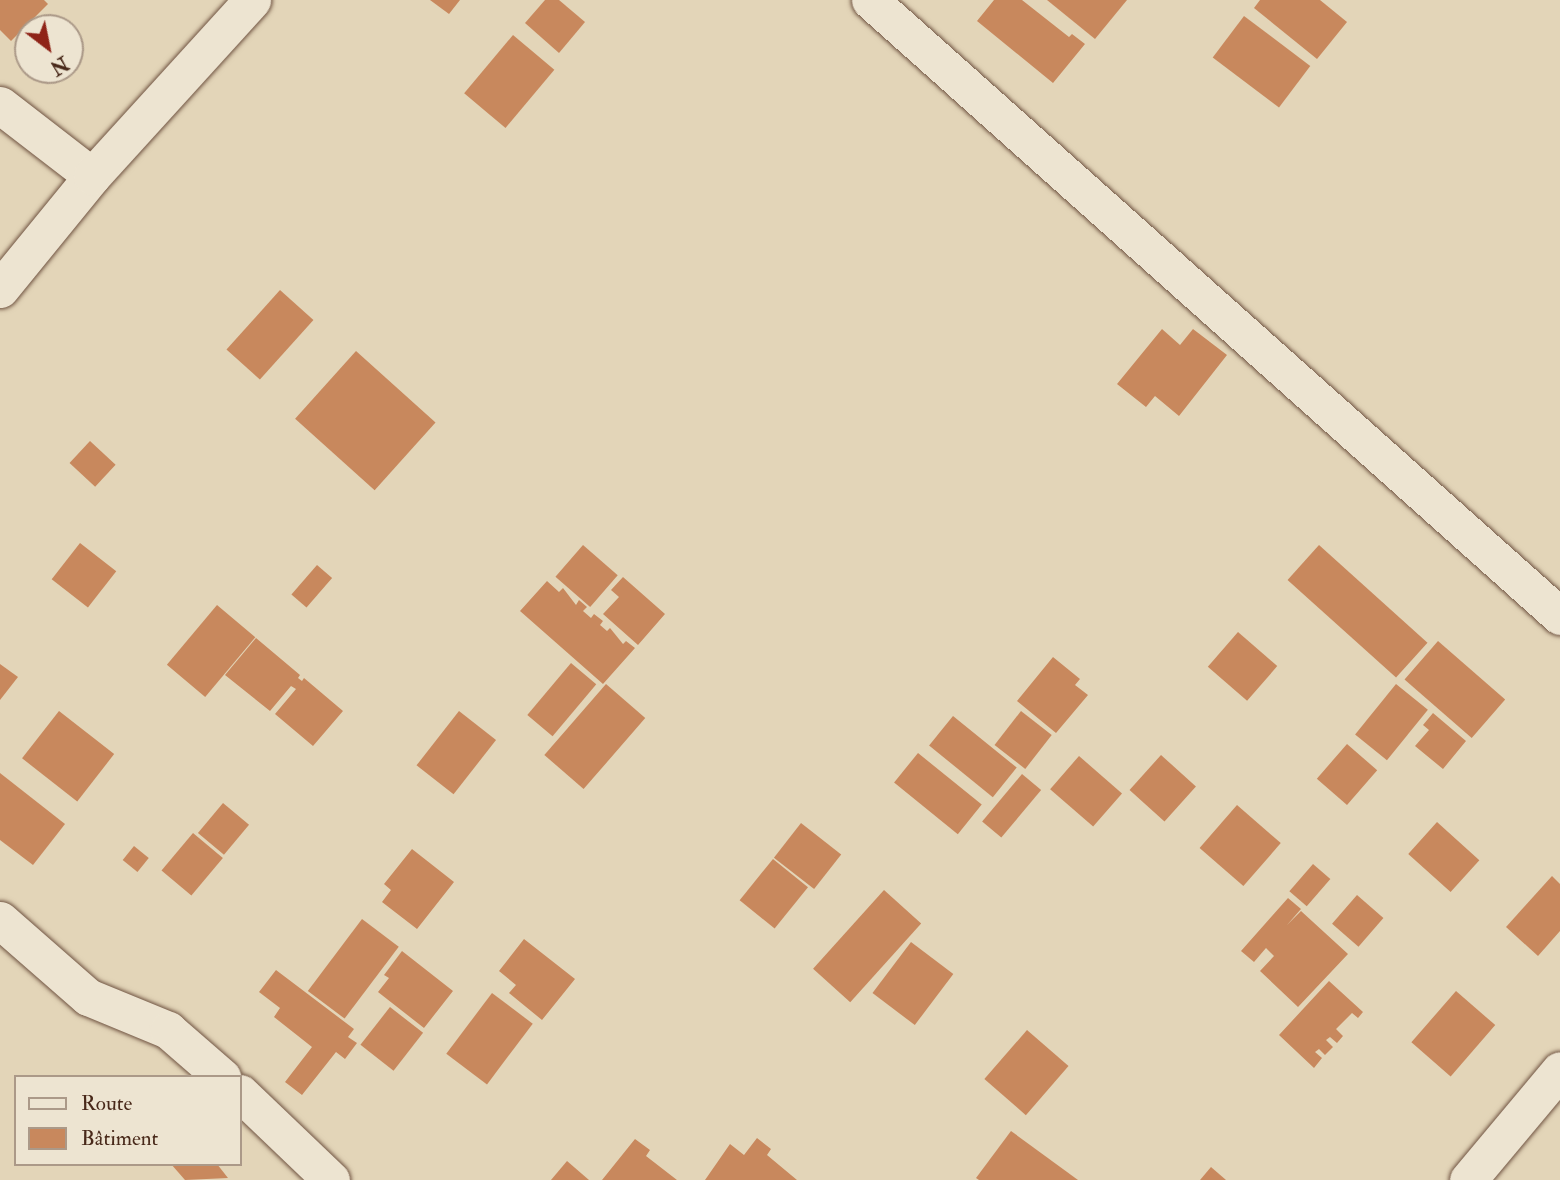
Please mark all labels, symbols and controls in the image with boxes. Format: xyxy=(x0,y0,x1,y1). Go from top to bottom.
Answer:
north arrow xyxy=(14,14,84,84)
text: N xyxy=(46,50,73,80)
legend xyxy=(14,1075,242,1166)
text: Route xyxy=(81,1090,132,1117)
text: Bâtiment xyxy=(81,1125,158,1152)

